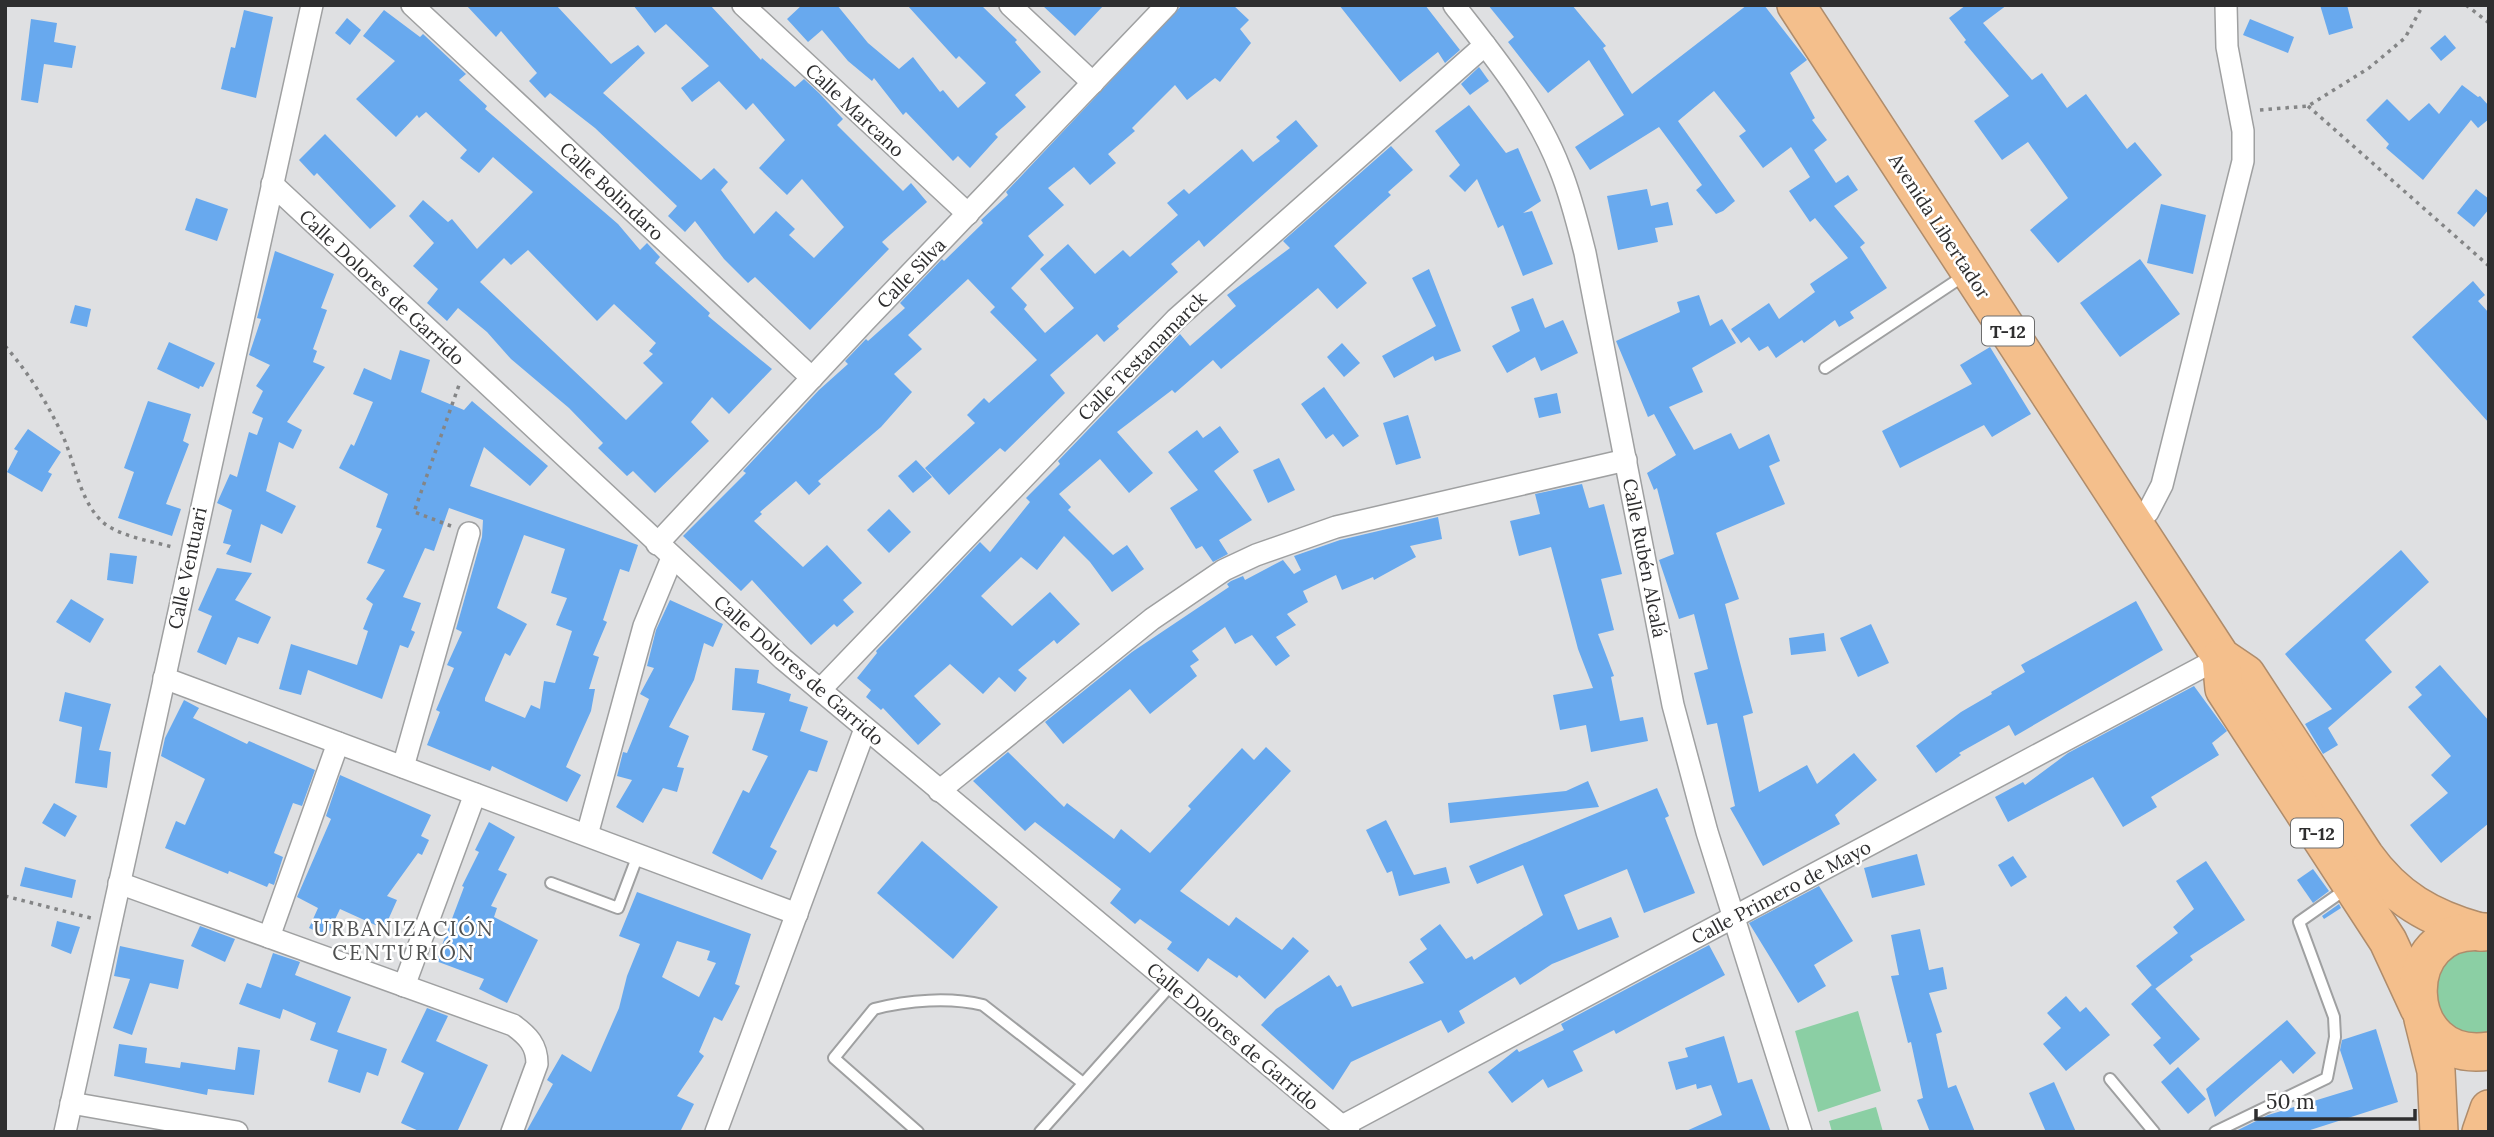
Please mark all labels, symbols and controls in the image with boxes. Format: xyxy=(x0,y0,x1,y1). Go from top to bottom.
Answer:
street label: Calle Marcano xyxy=(801,58,909,162)
street label: Calle Bolindaro xyxy=(555,137,669,245)
street label: Avenida Libertador xyxy=(1884,148,1996,304)
street label: Calle Dolores de Garrido xyxy=(294,204,470,370)
street label: Calle Silva xyxy=(871,233,951,313)
street label: Calle Testanamarck xyxy=(1072,286,1212,426)
road number: T-12 xyxy=(1982,316,2034,346)
street label: Calle Rubén Alcalá xyxy=(1618,476,1672,640)
street label: Calle Ventuari xyxy=(162,505,212,631)
street label: Calle Dolores de Garrido xyxy=(709,590,889,750)
road number: T-12 xyxy=(2291,818,2343,848)
street label: Calle Primero de Mayo xyxy=(1687,834,1875,950)
district label: URBANIZACIÓN CENTURIÓN xyxy=(313,915,495,966)
street label: Calle Dolores de Garrido xyxy=(1142,957,1324,1115)
scale bar xyxy=(2256,1078,2415,1122)
text: 50 m xyxy=(2266,1088,2315,1115)

